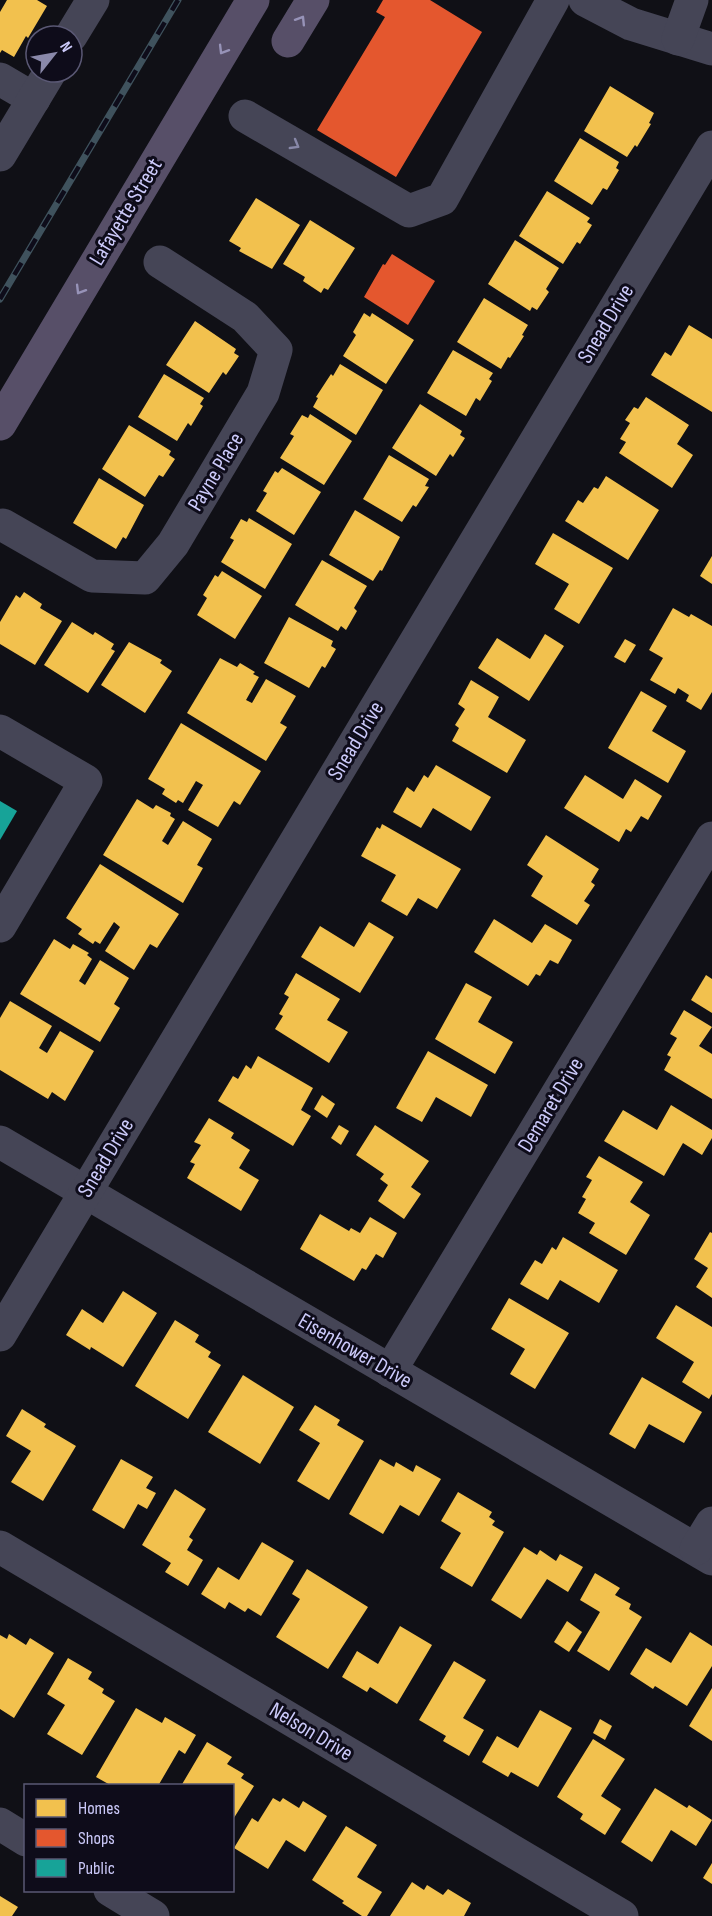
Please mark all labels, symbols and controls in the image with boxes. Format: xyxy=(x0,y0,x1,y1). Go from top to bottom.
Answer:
one-way arrow xyxy=(293,16,304,27)
north arrow xyxy=(24,24,84,84)
text: N xyxy=(55,38,76,56)
one-way arrow xyxy=(218,44,230,54)
one-way arrow xyxy=(289,138,299,149)
street label: Lafayette Street xyxy=(83,153,169,270)
street label: Snead Drive xyxy=(572,280,640,368)
one-way arrow xyxy=(76,284,87,294)
street label: Payne Place xyxy=(182,428,250,516)
street label: Snead Drive xyxy=(322,697,390,785)
street label: Demaret Drive xyxy=(512,1053,590,1157)
street label: Snead Drive xyxy=(72,1114,140,1202)
street label: Eisenhower Drive xyxy=(293,1308,417,1394)
street label: Nelson Drive xyxy=(264,1697,358,1767)
legend xyxy=(24,1784,234,1892)
text: Homes xyxy=(78,1798,120,1819)
text: Shops xyxy=(78,1828,115,1849)
text: Public xyxy=(78,1858,115,1879)

